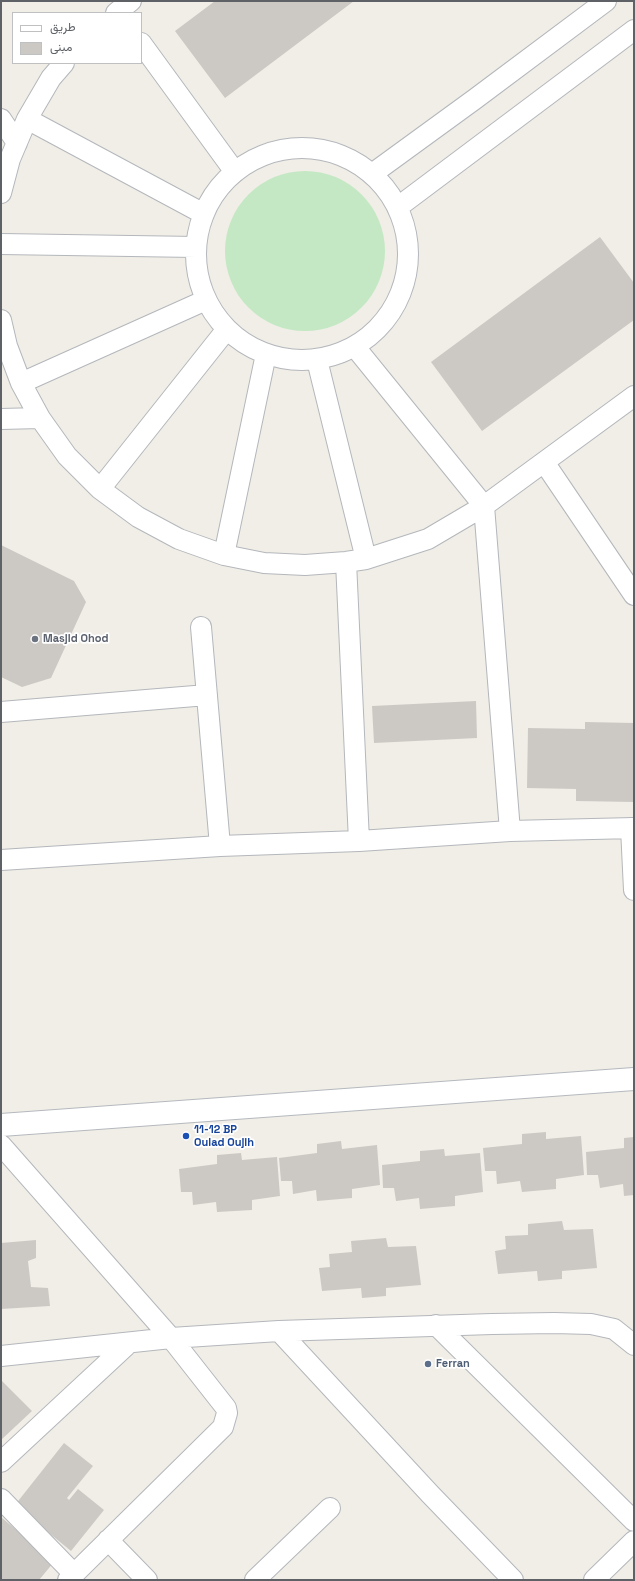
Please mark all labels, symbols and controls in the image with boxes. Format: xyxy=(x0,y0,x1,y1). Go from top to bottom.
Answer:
legend xyxy=(12,12,142,64)
text: طريق xyxy=(50,19,75,35)
text: مبنى xyxy=(50,39,72,55)
place label: Masjid Ohod xyxy=(43,632,108,646)
marker: Masjid Ohod xyxy=(30,634,40,644)
place label: 11-12 BP Oulad Oujih xyxy=(194,1123,254,1149)
marker: 11-12 BP Oulad Oujih xyxy=(181,1131,191,1141)
place label: Ferran xyxy=(436,1357,470,1371)
marker: Ferran xyxy=(423,1359,433,1369)

